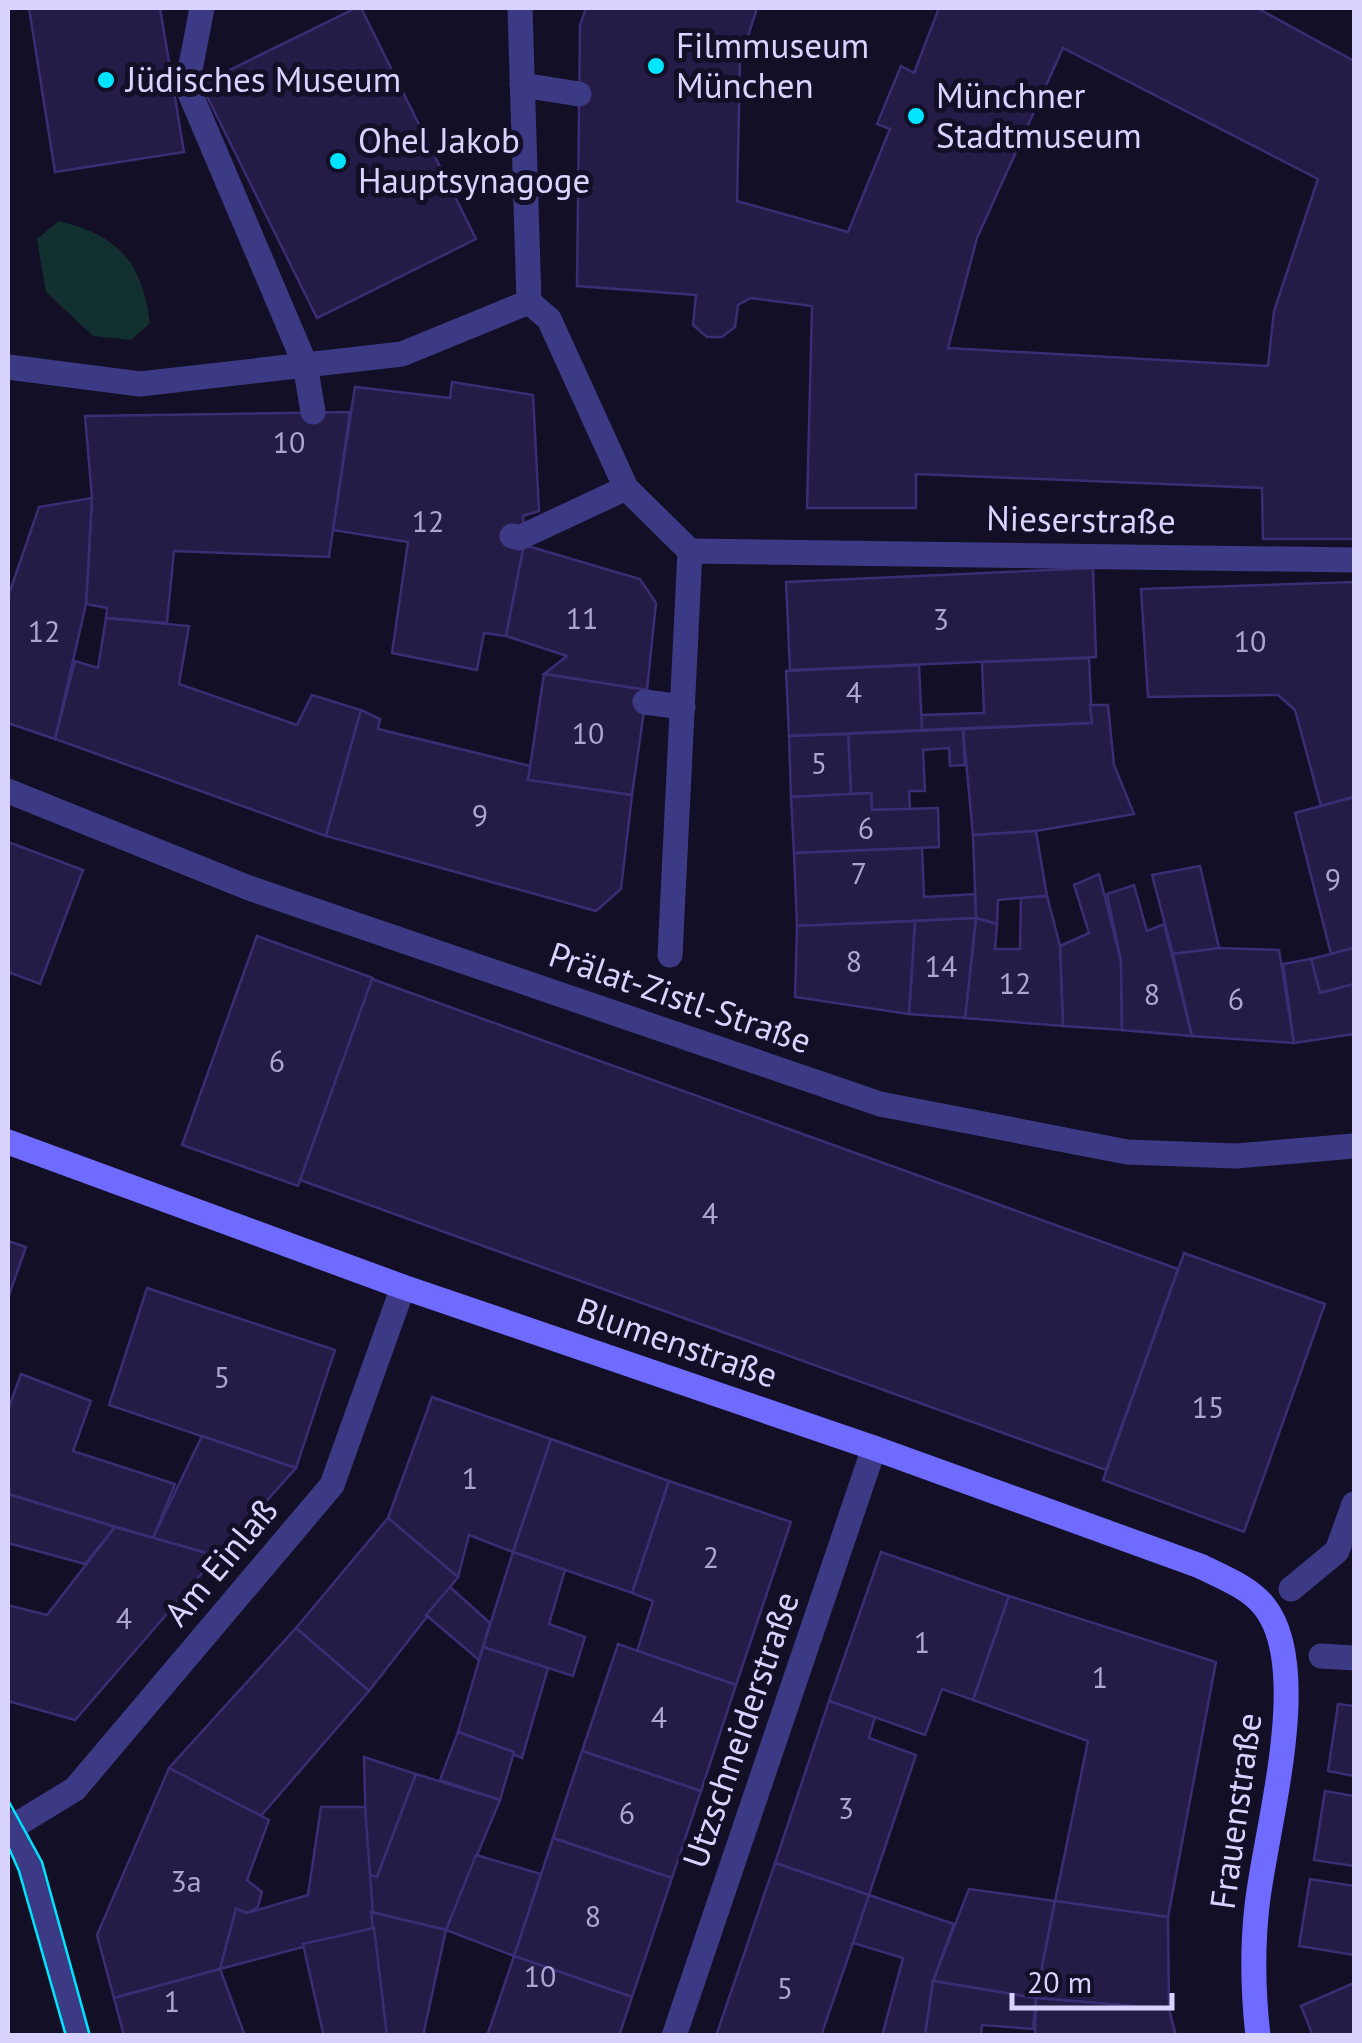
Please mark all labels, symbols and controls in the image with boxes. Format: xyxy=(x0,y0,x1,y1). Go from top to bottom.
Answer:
place label: Filmmuseum München xyxy=(676,22,869,108)
marker: Filmmuseum München xyxy=(645,55,667,77)
place label: Jüdisches Museum xyxy=(124,56,401,102)
marker: Jüdisches Museum xyxy=(95,69,117,91)
place label: Münchner Stadtmuseum xyxy=(936,72,1142,158)
marker: Münchner Stadtmuseum xyxy=(905,105,927,127)
place label: Ohel Jakob Hauptsynagoge xyxy=(358,117,590,203)
marker: Ohel Jakob Hauptsynagoge xyxy=(327,150,349,172)
house number: 10 xyxy=(273,422,305,461)
street label: Nieserstraße xyxy=(986,494,1176,544)
house number: 12 xyxy=(412,501,444,540)
house number: 11 xyxy=(566,598,598,637)
house number: 3 xyxy=(933,599,949,638)
house number: 12 xyxy=(28,611,60,650)
house number: 10 xyxy=(1234,621,1266,660)
house number: 4 xyxy=(846,672,862,711)
house number: 10 xyxy=(572,713,604,752)
house number: 5 xyxy=(811,743,827,782)
house number: 9 xyxy=(472,795,488,834)
house number: 6 xyxy=(858,808,874,847)
house number: 7 xyxy=(851,853,867,892)
house number: 9 xyxy=(1325,859,1341,898)
street label: Prälat-Zistl-Straße xyxy=(543,931,817,1063)
house number: 8 xyxy=(846,941,862,980)
house number: 14 xyxy=(925,946,957,985)
house number: 12 xyxy=(999,963,1031,1002)
house number: 8 xyxy=(1144,974,1160,1013)
house number: 6 xyxy=(1228,979,1244,1018)
house number: 6 xyxy=(269,1041,285,1080)
house number: 4 xyxy=(702,1193,718,1232)
street label: Blumenstraße xyxy=(571,1286,784,1398)
house number: 5 xyxy=(214,1357,230,1396)
house number: 15 xyxy=(1192,1387,1224,1426)
house number: 1 xyxy=(462,1458,478,1497)
street label: Am Einlaß xyxy=(153,1488,287,1635)
house number: 2 xyxy=(703,1537,719,1576)
street label: Utzschneiderstraße xyxy=(671,1585,809,1874)
house number: 4 xyxy=(116,1598,132,1637)
house number: 1 xyxy=(914,1622,930,1661)
house number: 1 xyxy=(1092,1657,1108,1696)
house number: 4 xyxy=(651,1697,667,1736)
street label: Frauenstraße xyxy=(1198,1710,1272,1912)
house number: 3 xyxy=(838,1788,854,1827)
house number: 6 xyxy=(619,1793,635,1832)
house number: 3a xyxy=(170,1861,202,1900)
house number: 8 xyxy=(585,1896,601,1935)
scale bar xyxy=(1012,1948,1172,2010)
house number: 10 xyxy=(524,1956,556,1995)
text: 20 m xyxy=(1027,1962,1092,2001)
house number: 5 xyxy=(777,1968,793,2007)
house number: 1 xyxy=(164,1981,180,2020)

